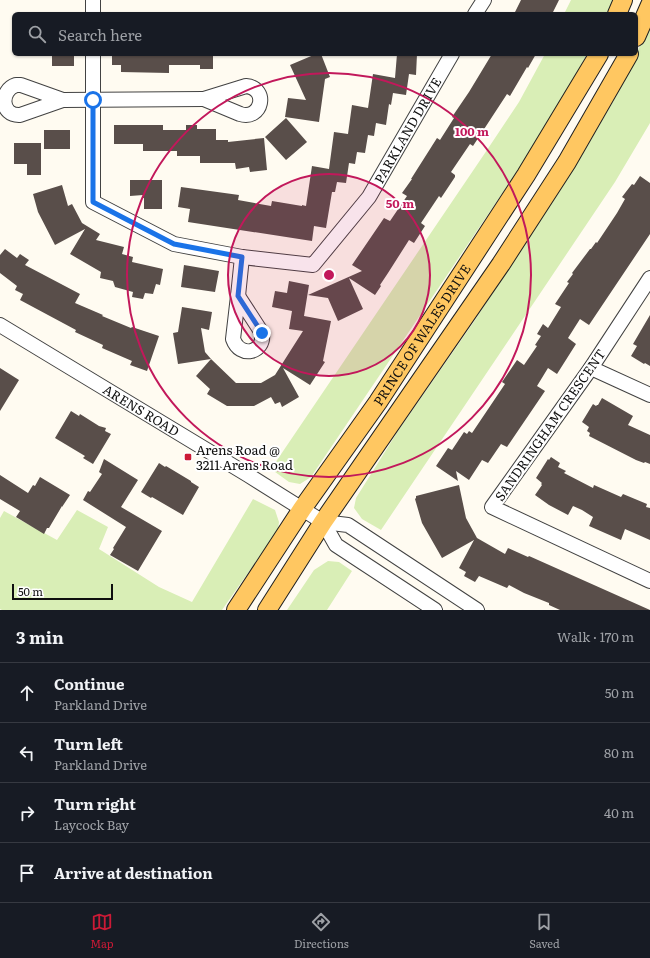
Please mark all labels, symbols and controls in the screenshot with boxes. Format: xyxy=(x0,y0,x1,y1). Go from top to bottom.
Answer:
search box xyxy=(12,12,638,56)
icon: search xyxy=(26,23,48,45)
text: Search here xyxy=(58,23,142,46)
street label: PARKLAND DRIVE xyxy=(369,74,445,187)
route start xyxy=(84,91,102,109)
text: 100 m xyxy=(455,122,489,140)
text: 50 m xyxy=(386,194,414,212)
street label: PRINCE OF WALES DRIVE xyxy=(368,260,475,409)
centre of rings xyxy=(322,268,336,282)
route end xyxy=(253,324,271,342)
street label: SANDRINGHAM CRESCENT xyxy=(490,345,610,505)
street label: ARENS ROAD xyxy=(100,380,183,440)
place label: Arens Road @ 3211 Arens Road xyxy=(196,440,293,474)
marker: Arens Road @ 3211 Arens Road xyxy=(183,452,193,462)
scale bar xyxy=(12,582,113,601)
text: 50 m xyxy=(18,583,43,599)
text: 3 min xyxy=(16,624,64,649)
text: Walk · 170 m xyxy=(557,627,634,646)
text: Continue xyxy=(54,672,124,695)
icon: ahead xyxy=(16,682,38,704)
text: 50 m xyxy=(605,683,634,702)
text: Parkland Drive xyxy=(54,695,147,714)
text: Turn left xyxy=(54,732,123,755)
icon: left xyxy=(16,742,38,764)
text: 80 m xyxy=(604,743,634,762)
text: Parkland Drive xyxy=(54,755,147,774)
text: Turn right xyxy=(54,792,136,815)
icon: right xyxy=(16,802,38,824)
text: 40 m xyxy=(604,803,634,822)
text: Laycock Bay xyxy=(54,815,129,834)
text: Arrive at destination xyxy=(54,861,213,884)
icon: arrive xyxy=(16,862,38,884)
tab: Map xyxy=(90,911,114,951)
tab: Directions xyxy=(294,911,349,951)
tab: Saved xyxy=(529,911,560,951)

